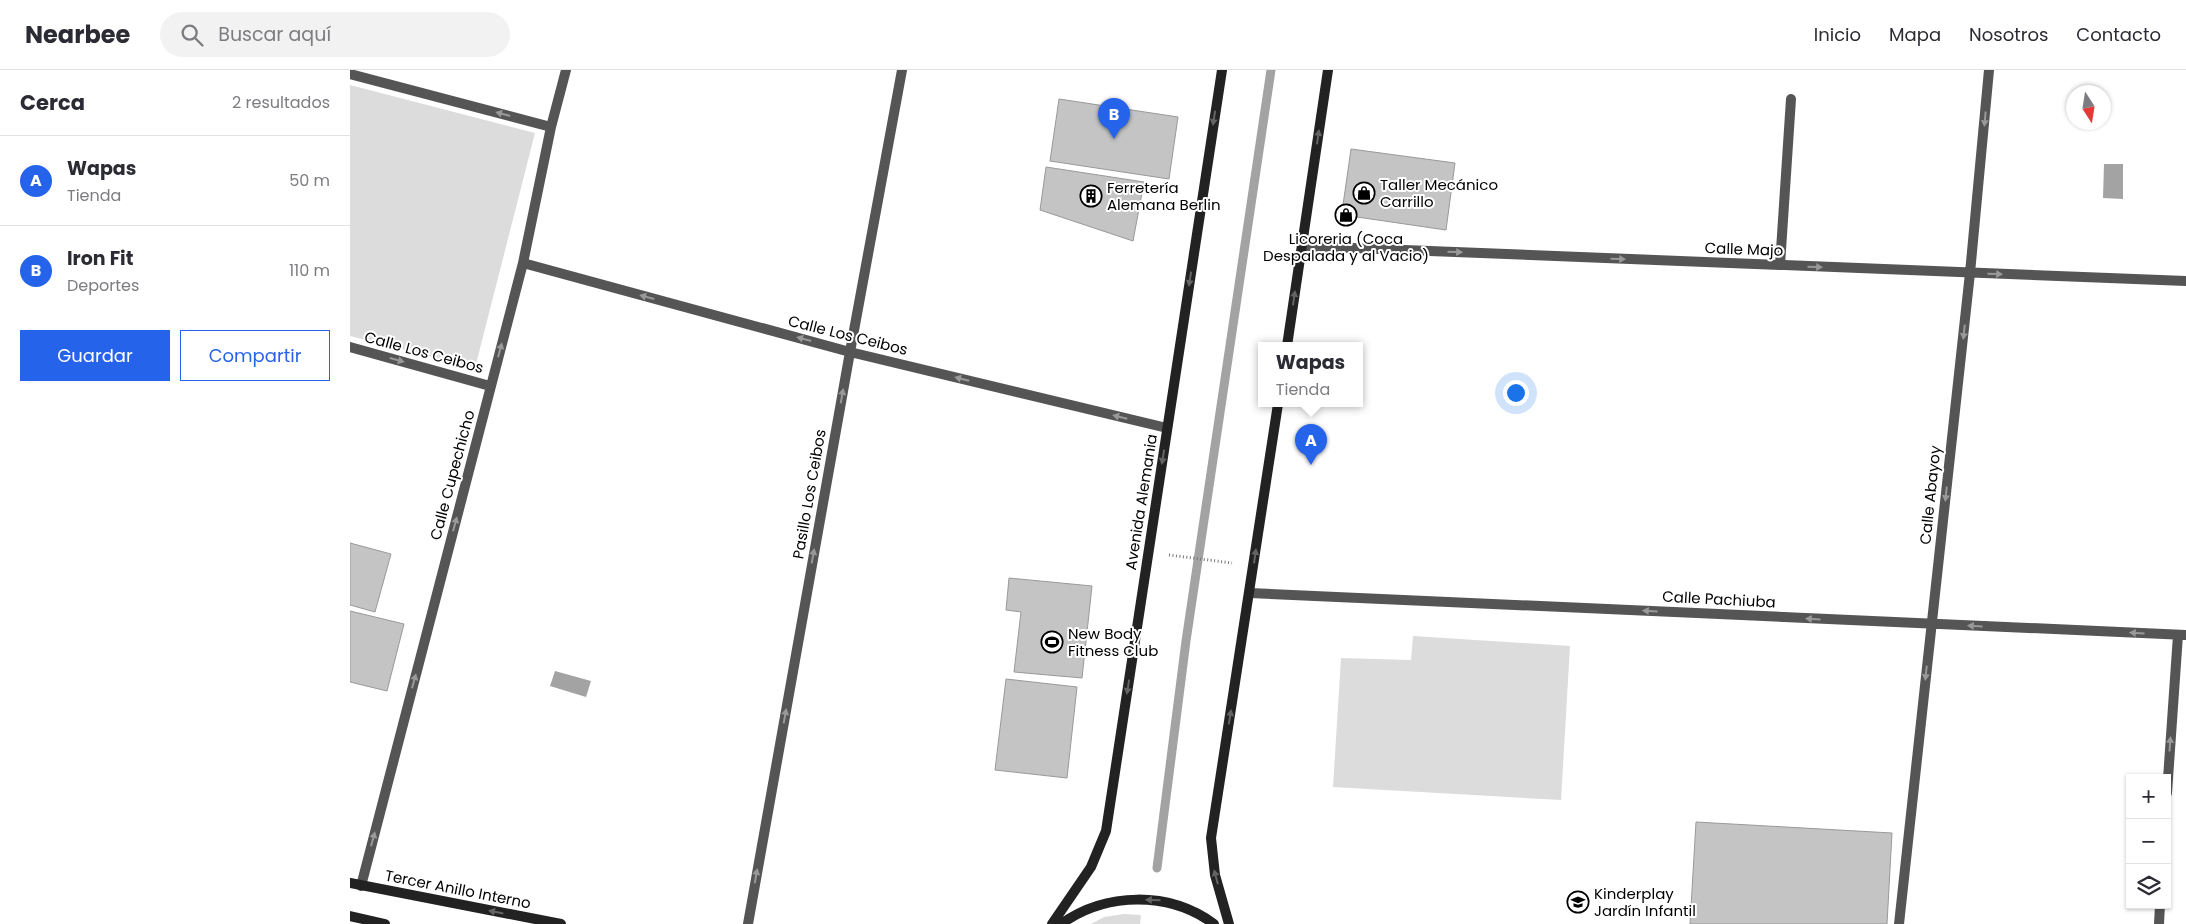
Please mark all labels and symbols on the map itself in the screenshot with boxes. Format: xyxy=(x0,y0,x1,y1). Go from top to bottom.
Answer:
north arrow xyxy=(2066,85,2111,130)
pin: B xyxy=(1098,98,1130,139)
one-way arrow xyxy=(496,110,511,118)
one-way arrow xyxy=(1210,111,1218,127)
one-way arrow xyxy=(1981,111,1989,127)
one-way arrow xyxy=(1314,129,1322,145)
place label: Taller Mecánico Carrillo xyxy=(1380,174,1498,212)
place label: Ferretería Alemana Berlin xyxy=(1107,177,1221,215)
shop icon: Taller Mecánico Carrillo xyxy=(1352,181,1376,205)
building icon: Ferretería Alemana Berlin xyxy=(1079,184,1103,208)
shop icon: Licoreria (Coca Despalada y al Vacio) xyxy=(1334,203,1358,227)
place label: Licoreria (Coca Despalada y al Vacio) xyxy=(1263,228,1429,266)
street label: Calle Majo xyxy=(1704,237,1784,261)
one-way arrow xyxy=(1447,249,1463,257)
one-way arrow xyxy=(1610,255,1626,263)
one-way arrow xyxy=(1807,263,1823,271)
one-way arrow xyxy=(1987,270,2003,278)
one-way arrow xyxy=(1186,271,1194,287)
one-way arrow xyxy=(1290,290,1298,306)
one-way arrow xyxy=(640,293,655,301)
street label: Calle Los Ceibos xyxy=(786,310,910,360)
one-way arrow xyxy=(1960,325,1968,341)
street label: Calle Los Ceibos xyxy=(362,326,486,378)
one-way arrow xyxy=(797,335,812,343)
one-way arrow xyxy=(496,342,504,357)
one-way arrow xyxy=(389,356,405,364)
one-way arrow xyxy=(954,375,969,383)
your location xyxy=(1503,380,1529,406)
one-way arrow xyxy=(838,388,846,404)
street label: Calle Cupechicho xyxy=(425,408,479,542)
one-way arrow xyxy=(1112,413,1127,421)
pin: A xyxy=(1295,424,1327,465)
street label: Pasillo Los Ceibos xyxy=(787,427,831,561)
street label: Avenida Alemania xyxy=(1120,432,1162,572)
street label: Calle Abayoy xyxy=(1914,444,1946,545)
one-way arrow xyxy=(1159,449,1167,465)
one-way arrow xyxy=(1941,486,1949,502)
one-way arrow xyxy=(451,517,459,532)
one-way arrow xyxy=(810,548,818,564)
one-way arrow xyxy=(1252,548,1260,564)
street label: Calle Pachiuba xyxy=(1662,586,1776,612)
one-way arrow xyxy=(1642,607,1658,615)
one-way arrow xyxy=(1804,614,1820,622)
one-way arrow xyxy=(1967,621,1983,629)
place label: New Body Fitness Club xyxy=(1068,623,1158,661)
one-way arrow xyxy=(2129,629,2145,637)
sports icon: New Body Fitness Club xyxy=(1040,630,1064,654)
one-way arrow xyxy=(1922,665,1930,681)
one-way arrow xyxy=(410,674,418,689)
one-way arrow xyxy=(1124,679,1132,695)
one-way arrow xyxy=(781,708,789,724)
one-way arrow xyxy=(1227,708,1235,724)
one-way arrow xyxy=(2167,736,2175,752)
one-way arrow xyxy=(370,831,378,846)
street label: Tercer Anillo Interno xyxy=(383,865,533,913)
one-way arrow xyxy=(753,868,761,884)
one-way arrow xyxy=(1211,870,1219,885)
place label: Kinderplay Jardín Infantil xyxy=(1594,883,1696,921)
school or university icon: Kinderplay Jardín Infantil xyxy=(1566,890,1590,914)
one-way arrow xyxy=(1145,896,1161,904)
one-way arrow xyxy=(488,907,504,915)

